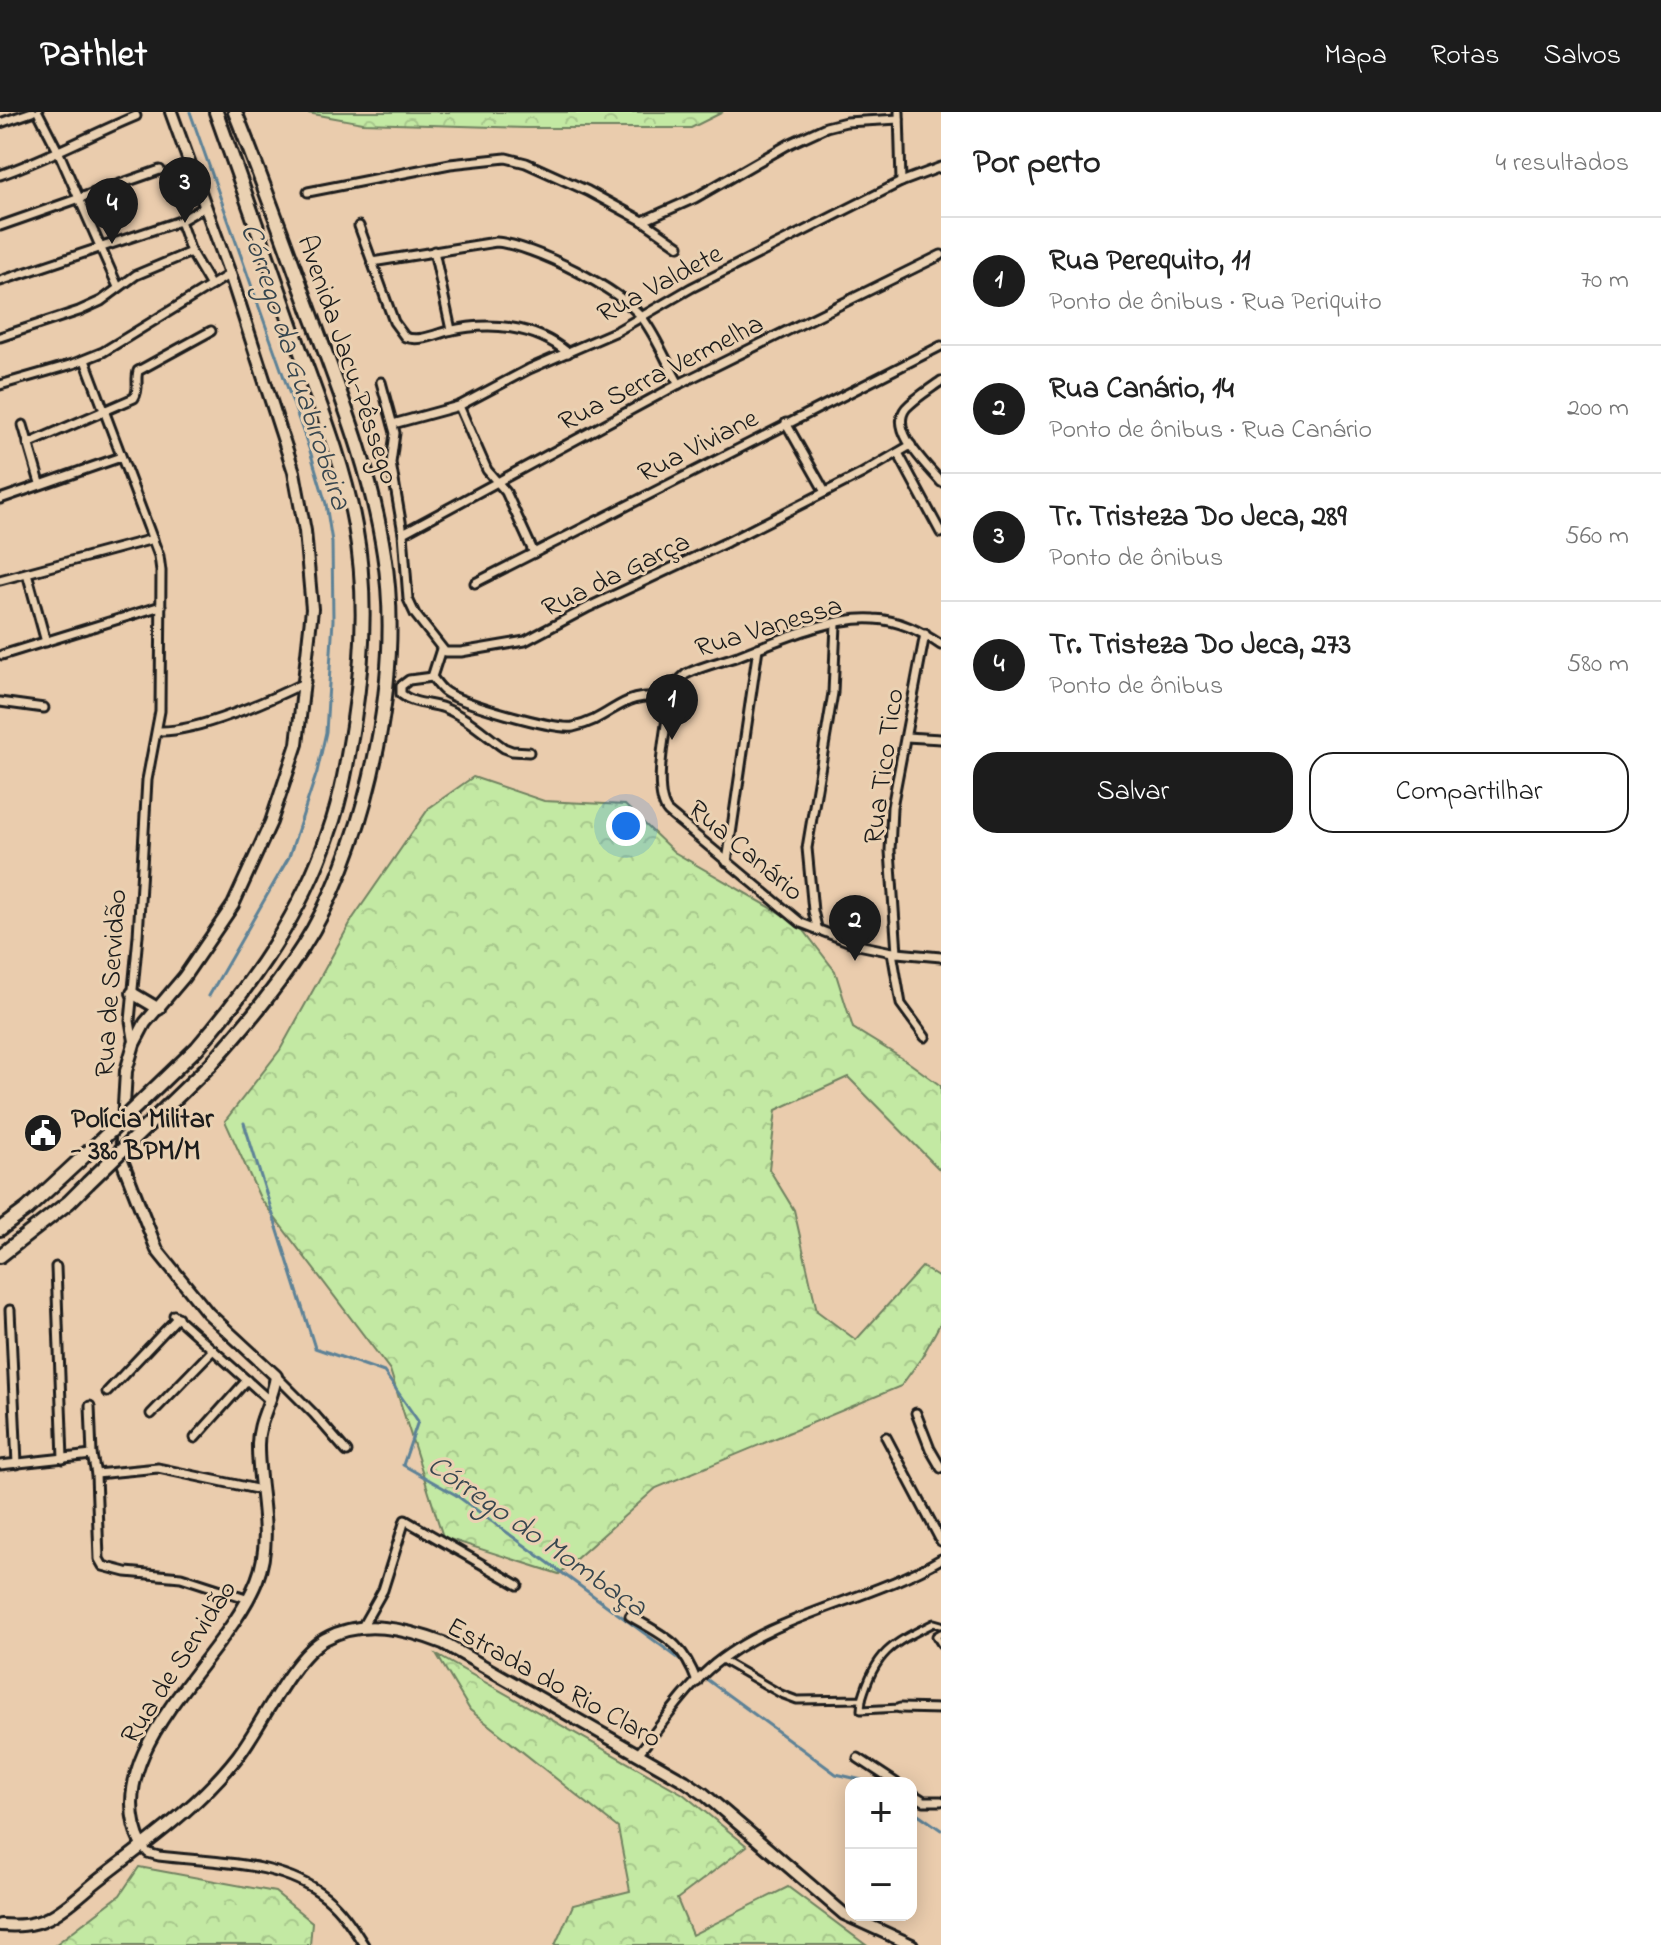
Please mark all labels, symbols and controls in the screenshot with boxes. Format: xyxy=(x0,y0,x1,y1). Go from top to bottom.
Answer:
text: Pathlet xyxy=(40,28,147,84)
text: Mapa xyxy=(1324,36,1387,77)
text: Rotas xyxy=(1431,36,1500,77)
text: Salvos xyxy=(1544,36,1621,77)
text: Por perto xyxy=(973,139,1101,189)
text: 4 resultados xyxy=(1496,145,1629,183)
pin: 3 xyxy=(159,157,211,223)
pin: 4 xyxy=(86,178,138,244)
water label: Córrego da Guabirobeira xyxy=(227,218,361,517)
street label: Avenida Jacu-Pêssego xyxy=(285,230,409,490)
street label: Rua Valdete xyxy=(591,235,731,335)
text: Rua Perequito, 11 xyxy=(1049,240,1250,284)
text: 1 xyxy=(995,262,1003,300)
text: 70 m xyxy=(1580,262,1629,300)
text: Ponto de ônibus · Rua Periquito xyxy=(1049,284,1382,322)
street label: Rua Serra Vermelha xyxy=(552,305,771,444)
text: Rua Canário, 14 xyxy=(1049,368,1234,412)
text: 2 xyxy=(993,390,1005,428)
text: 200 m xyxy=(1567,390,1629,428)
street label: Rua Viviane xyxy=(631,399,766,495)
text: Ponto de ônibus · Rua Canário xyxy=(1049,412,1372,450)
text: Tr. Tristeza Do Jeca, 289 xyxy=(1049,496,1347,540)
text: 3 xyxy=(994,518,1004,556)
text: 560 m xyxy=(1565,518,1629,556)
street label: Rua da Garça xyxy=(536,523,698,630)
text: Ponto de ônibus xyxy=(1049,540,1223,578)
street label: Rua Vanessa xyxy=(690,587,848,670)
text: Tr. Tristeza Do Jeca, 273 xyxy=(1049,624,1351,668)
text: 4 xyxy=(994,646,1004,684)
text: 580 m xyxy=(1566,646,1629,684)
text: Ponto de ônibus xyxy=(1049,668,1223,706)
pin: 1 xyxy=(646,674,698,740)
street label: Rua Tico Tico xyxy=(854,686,917,847)
button: Salvar xyxy=(973,752,1293,833)
button: Compartilhar xyxy=(1309,752,1629,833)
street label: Rua Canário xyxy=(678,791,812,912)
your location xyxy=(606,806,646,846)
street label: Rua de Servidão xyxy=(85,888,140,1079)
pin: 2 xyxy=(829,895,881,961)
place label: Polícia Militar - 38º BPM/M xyxy=(70,1100,215,1173)
public building icon: Polícia Militar - 38º BPM/M xyxy=(22,1112,64,1154)
water label: Córrego do Mombaça xyxy=(417,1445,656,1630)
street label: Rua de Servidão xyxy=(111,1573,248,1753)
street label: Estrada do Rio Claro xyxy=(438,1608,668,1760)
map controls xyxy=(845,1777,917,1921)
button: + xyxy=(845,1777,917,1849)
button: − xyxy=(845,1849,917,1921)

